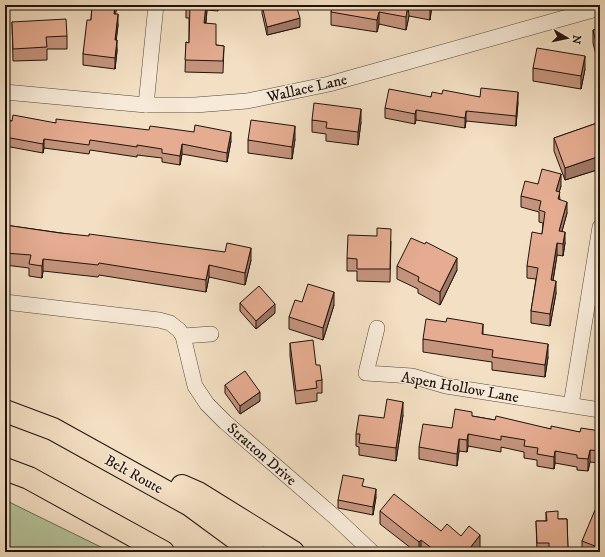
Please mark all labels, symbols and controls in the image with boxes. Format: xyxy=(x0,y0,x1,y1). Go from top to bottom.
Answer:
north arrow xyxy=(547,18,587,58)
text: N xyxy=(568,34,584,45)
street label: Wallace Lane xyxy=(264,70,349,107)
street label: Aspen Hollow Lane xyxy=(400,368,520,407)
street label: Stratton Drive xyxy=(223,419,300,490)
street label: Belt Route xyxy=(101,451,166,498)

